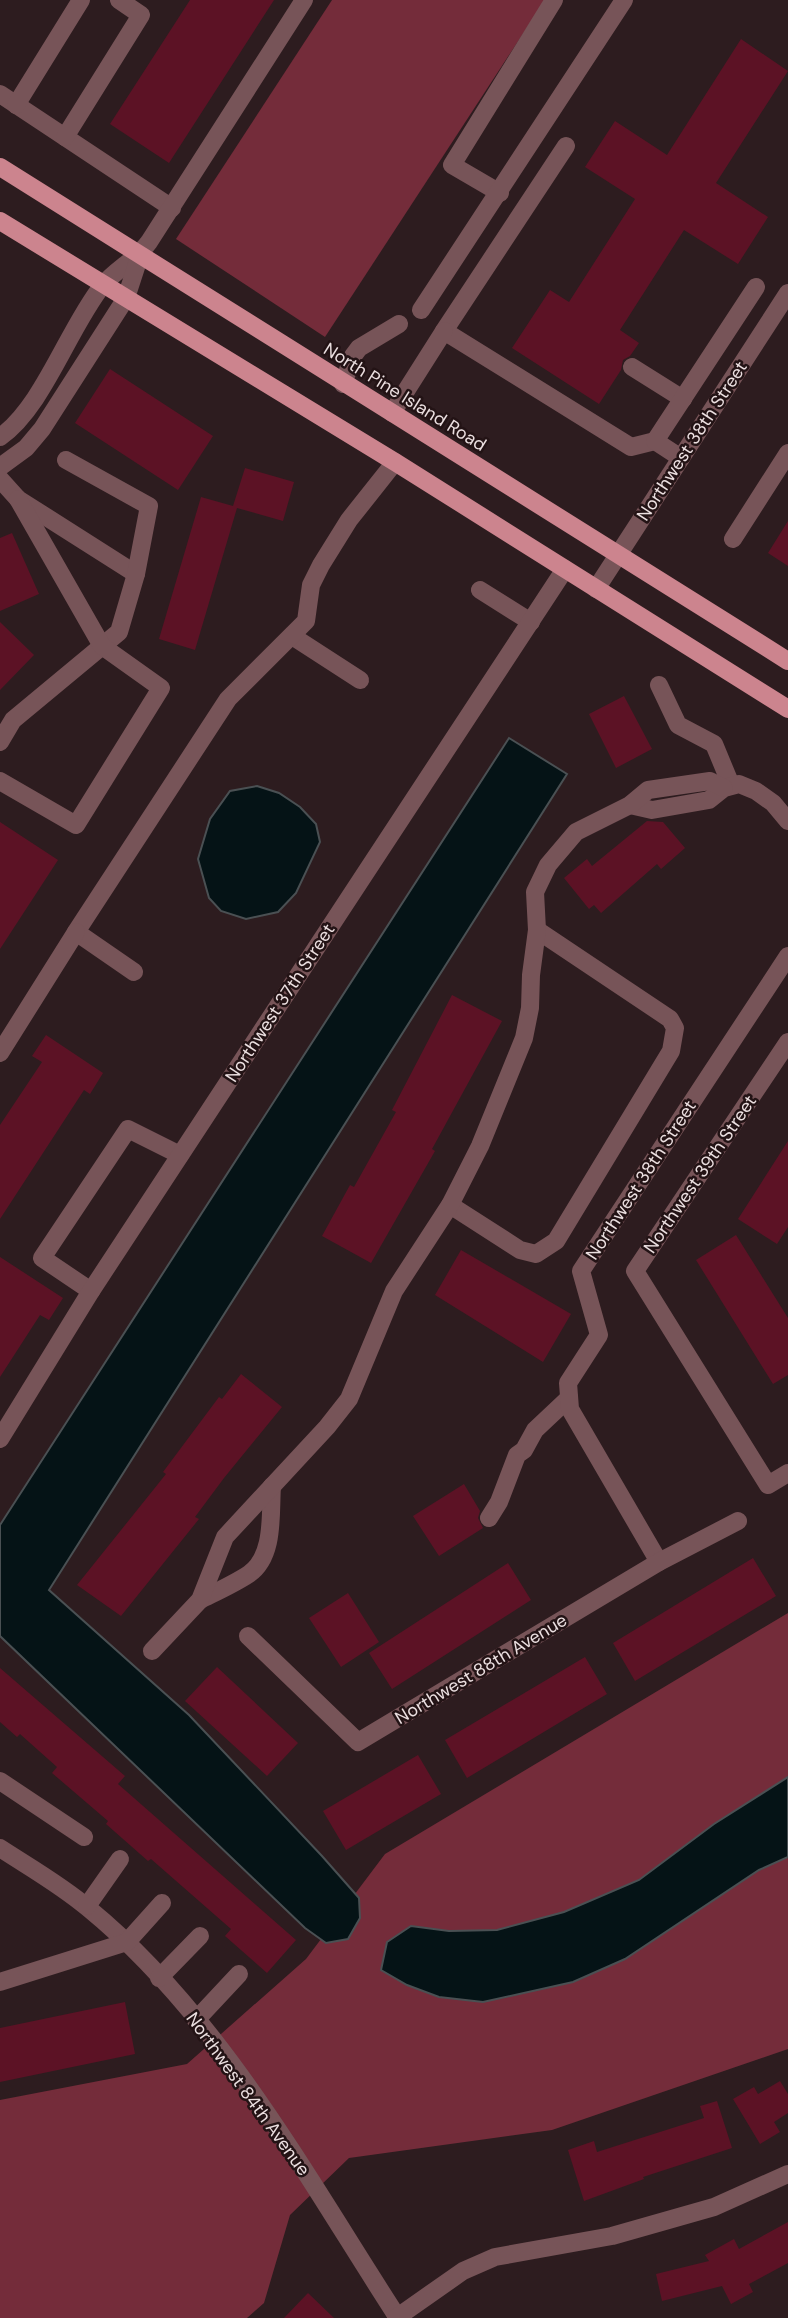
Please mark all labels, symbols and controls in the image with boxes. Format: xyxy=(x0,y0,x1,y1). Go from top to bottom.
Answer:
street label: North Pine Island Road xyxy=(319,337,491,457)
street label: Northwest 38th Street xyxy=(631,356,753,526)
street label: Northwest 37th Street xyxy=(220,919,340,1087)
street label: Northwest 39th Street xyxy=(638,1090,762,1258)
street label: Northwest 38th Street xyxy=(580,1095,702,1265)
street label: Northwest 88th Avenue xyxy=(391,1608,571,1730)
street label: Northwest 84th Avenue xyxy=(181,2007,315,2181)

